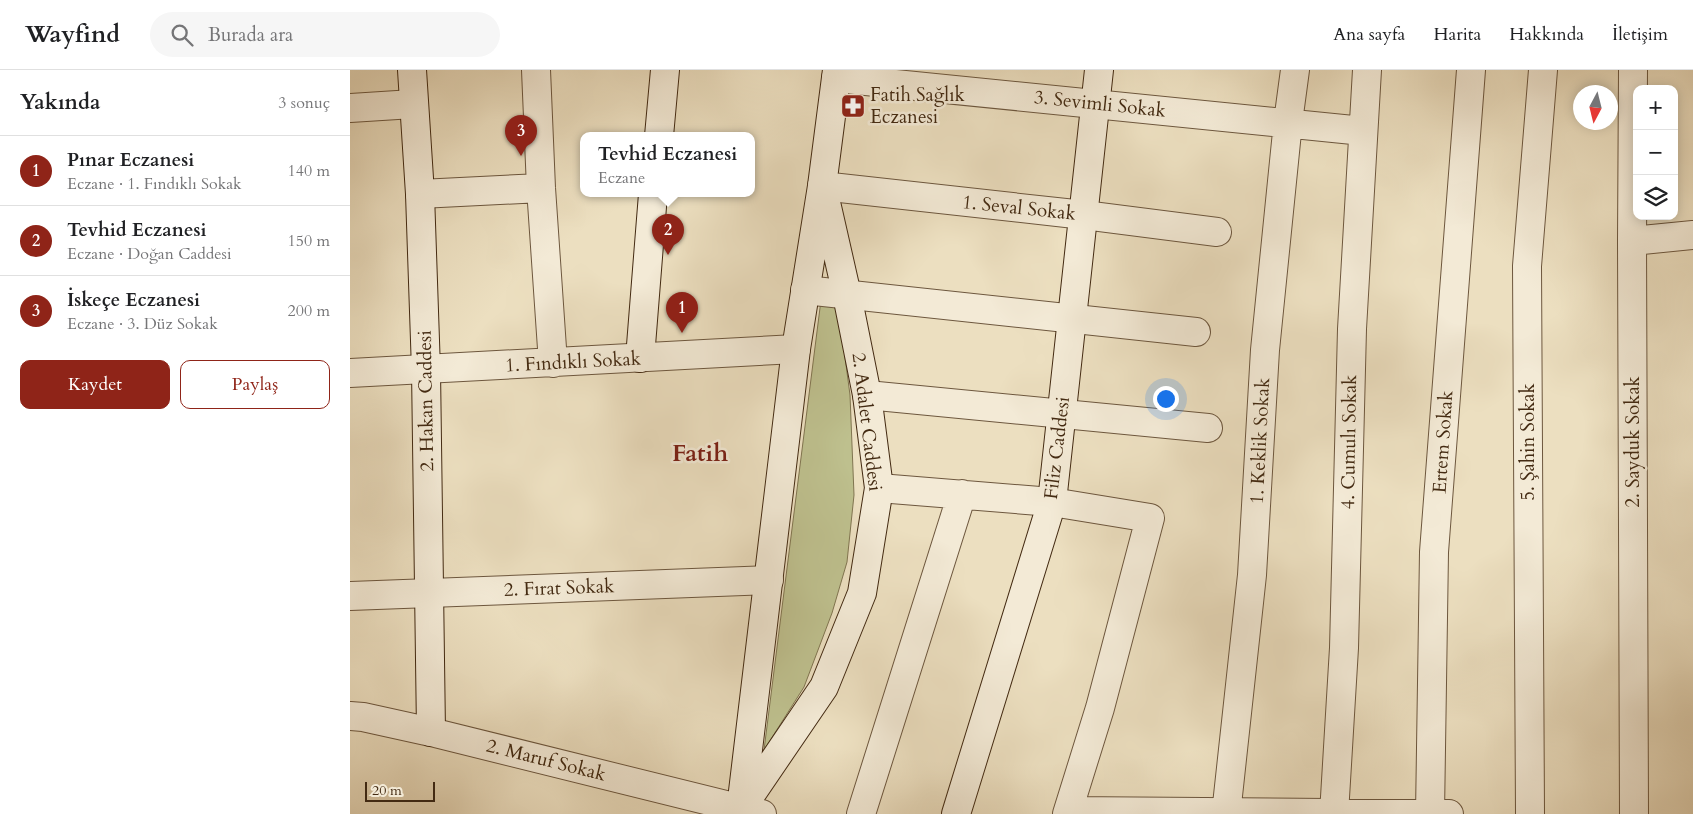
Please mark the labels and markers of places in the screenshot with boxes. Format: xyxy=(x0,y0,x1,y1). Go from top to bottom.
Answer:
place label: Fatih Sağlık Eczanesi xyxy=(870,82,965,130)
pharmacy icon: Fatih Sağlık Eczanesi xyxy=(840,93,866,119)
pin: 3 xyxy=(505,115,537,156)
pin: 2 xyxy=(652,214,684,255)
pin: 1 xyxy=(666,292,698,333)

